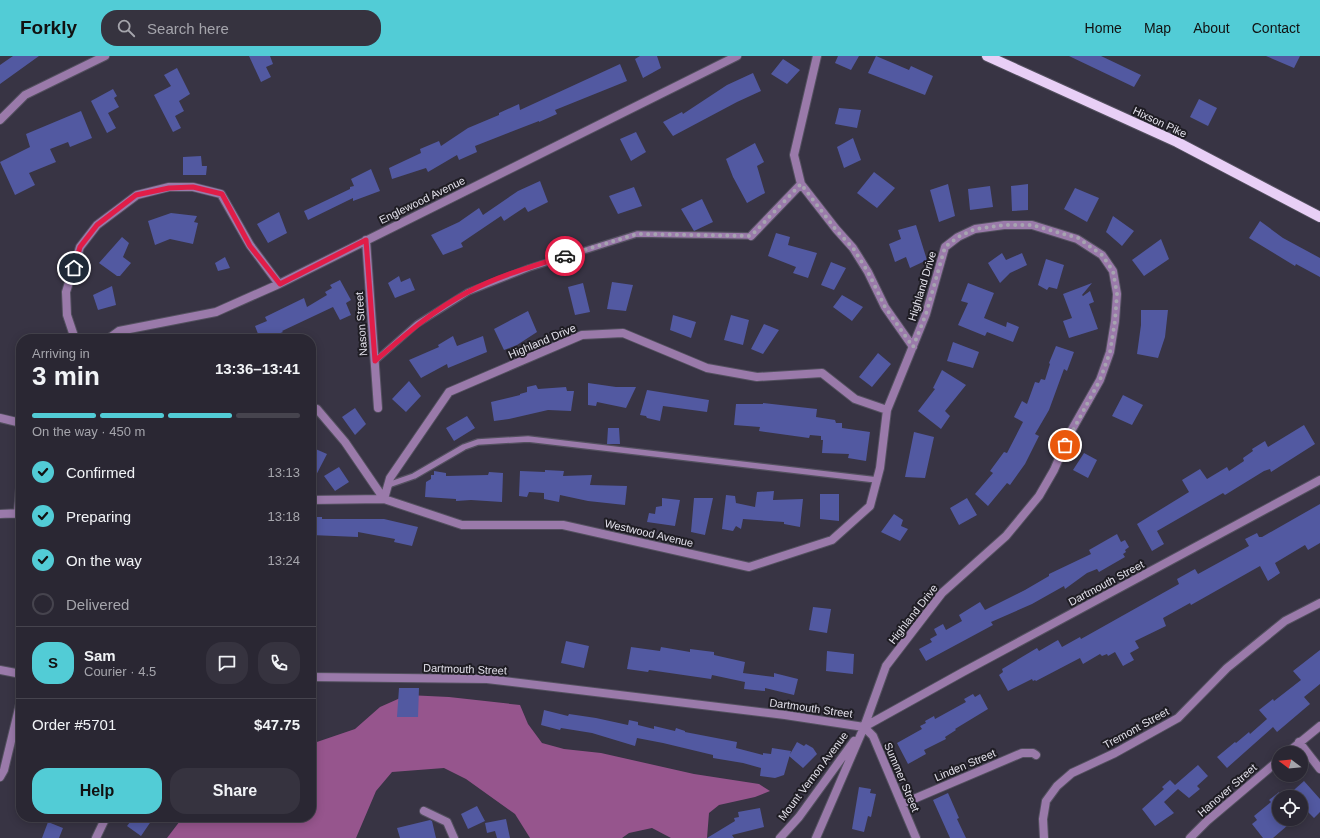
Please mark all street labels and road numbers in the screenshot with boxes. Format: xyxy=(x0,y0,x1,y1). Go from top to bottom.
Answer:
street label: Hixson Pike xyxy=(1131,104,1189,140)
street label: Englewood Avenue xyxy=(377,174,467,226)
street label: Highland Drive xyxy=(906,250,938,322)
street label: Nason Street xyxy=(353,292,369,356)
street label: Highland Drive xyxy=(506,321,578,361)
street label: Westwood Avenue xyxy=(603,517,695,549)
street label: Dartmouth Street xyxy=(1066,558,1146,608)
street label: Highland Drive xyxy=(886,582,940,646)
street label: Dartmouth Street xyxy=(423,662,507,676)
street label: Dartmouth Street xyxy=(769,696,853,720)
street label: Tremont Street xyxy=(1101,705,1171,751)
street label: Mount Vernon Avenue xyxy=(776,729,850,823)
street label: Summer Street xyxy=(882,741,922,813)
street label: Linden Street xyxy=(933,747,997,783)
street label: Hanover Street xyxy=(1195,761,1259,819)

